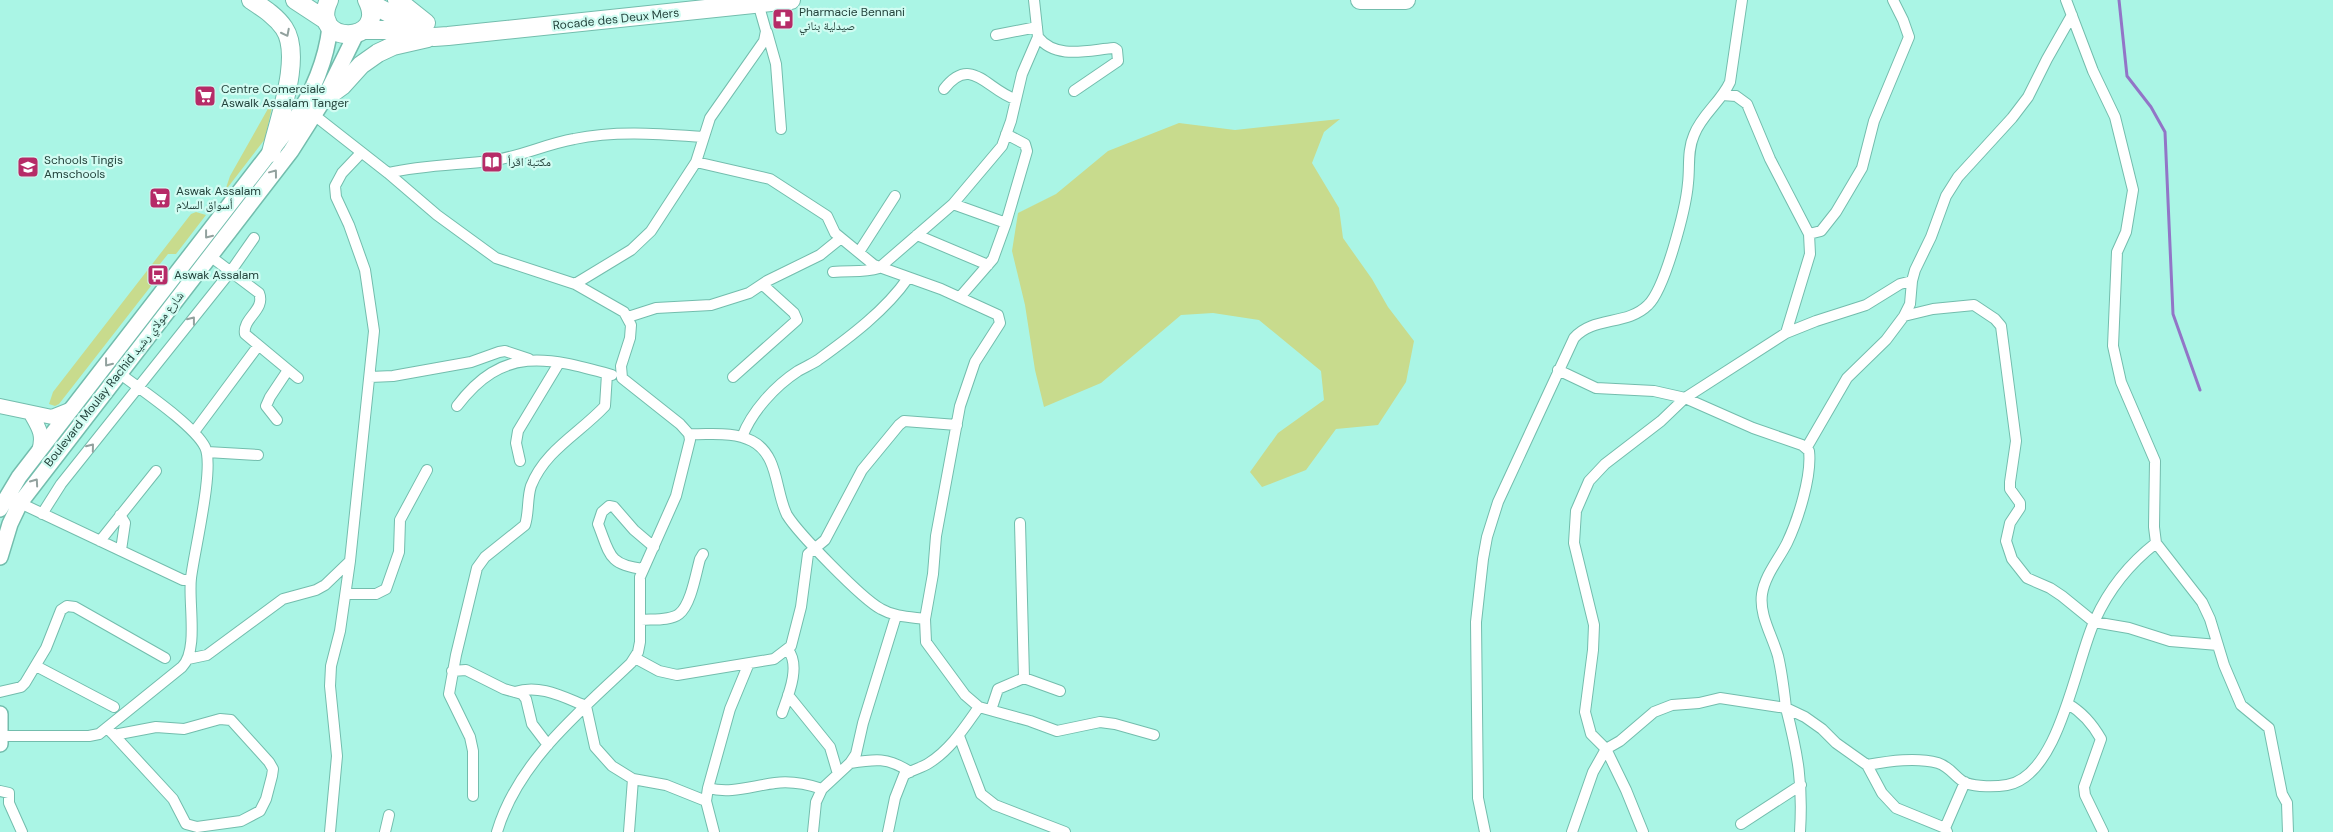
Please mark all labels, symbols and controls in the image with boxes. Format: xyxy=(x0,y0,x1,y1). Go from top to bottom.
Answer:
street label: Rocade des Deux Mers xyxy=(552,4,680,34)
place label: Pharmacie Bennani صيدلية بناني xyxy=(799,4,905,36)
pharmacy icon: Pharmacie Bennani صيدلية بناني xyxy=(771,7,795,31)
one-way arrow xyxy=(280,28,290,37)
place label: Centre Comerciale Aswalk Assalam Tanger xyxy=(221,81,349,111)
supermarket icon: Centre Comerciale Aswalk Assalam Tanger xyxy=(193,84,217,108)
library icon: مكتبة اقرأ xyxy=(480,150,504,174)
place label: Schools Tingis Amschools xyxy=(44,152,123,182)
place label: مكتبة اقرأ xyxy=(508,154,551,170)
school or university icon: Schools Tingis Amschools xyxy=(16,155,40,179)
one-way arrow xyxy=(268,170,276,179)
place label: Aswak Assalam أسواق السلام xyxy=(176,183,261,213)
supermarket icon: Aswak Assalam أسواق السلام xyxy=(148,186,172,210)
one-way arrow xyxy=(205,229,213,238)
bus stop icon: Aswak Assalam xyxy=(146,263,170,287)
place label: Aswak Assalam xyxy=(174,267,259,283)
street label: Boulevard Moulay Rachid شارع مولاي رشيد xyxy=(41,288,189,471)
one-way arrow xyxy=(187,316,196,325)
one-way arrow xyxy=(105,357,113,366)
one-way arrow xyxy=(86,443,95,452)
one-way arrow xyxy=(29,478,38,488)

